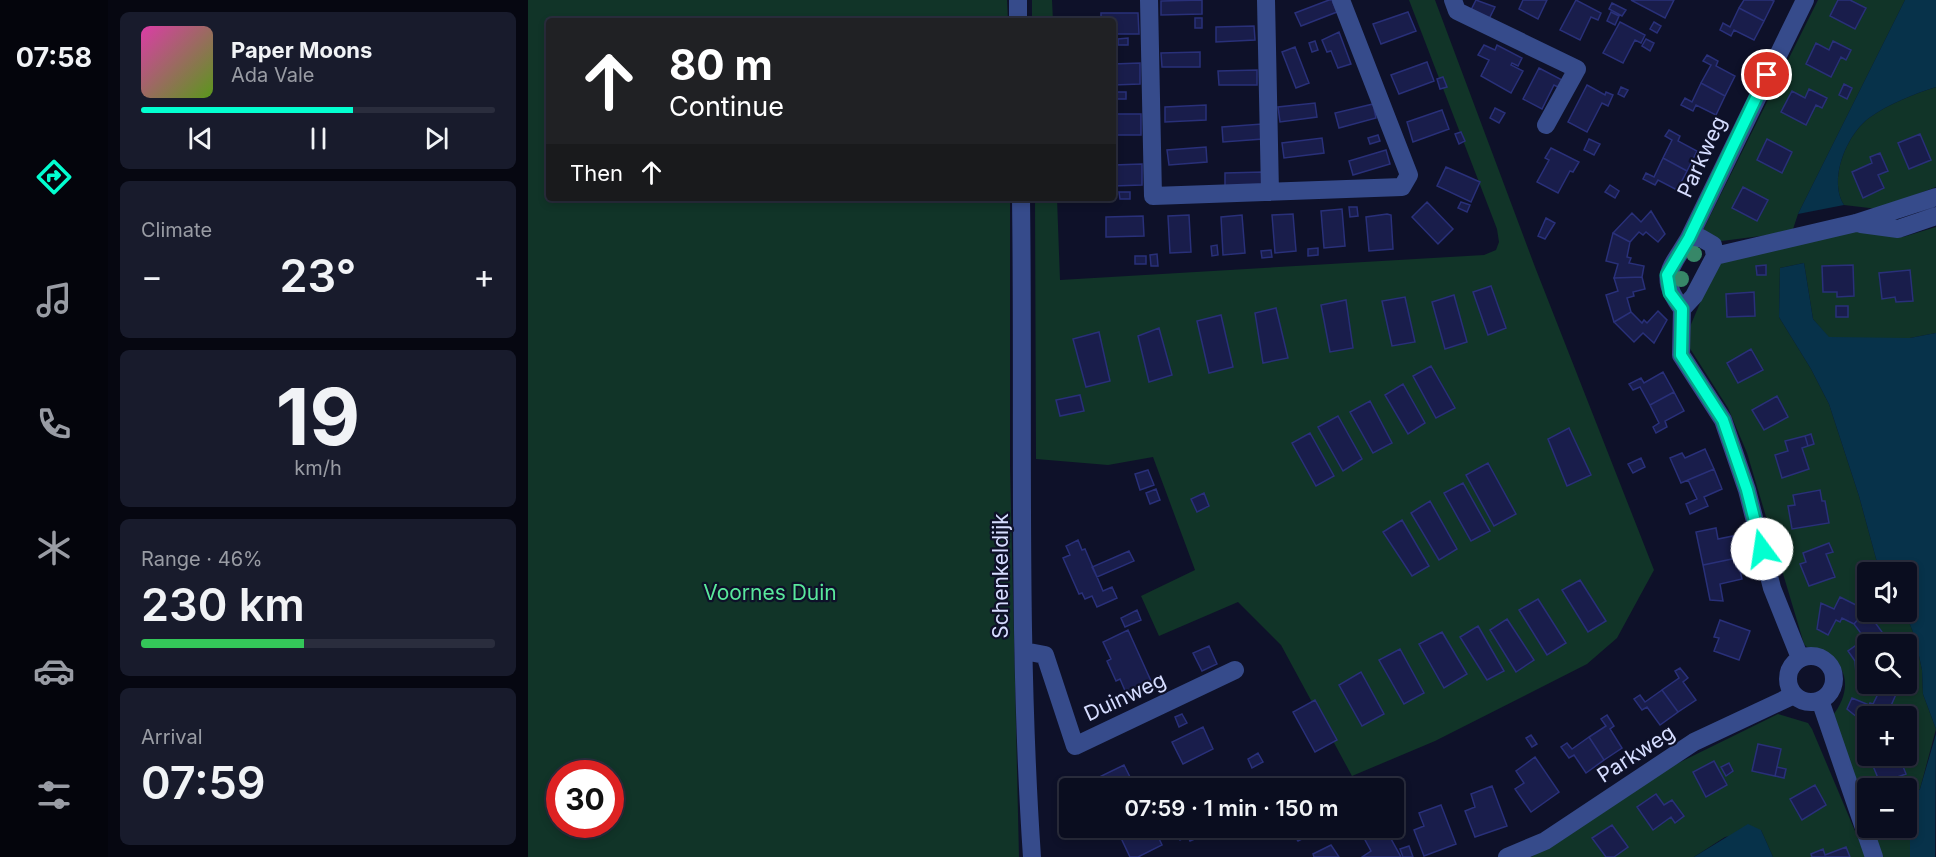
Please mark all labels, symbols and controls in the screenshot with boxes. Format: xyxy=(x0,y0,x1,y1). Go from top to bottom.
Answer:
text: Paper Moons xyxy=(231,37,372,63)
text: 80 m xyxy=(669,39,773,90)
text: 07:58 xyxy=(16,41,92,74)
icon: ahead xyxy=(570,42,648,120)
pin xyxy=(1741,49,1792,100)
icon: arrive xyxy=(1750,58,1783,91)
text: Ada Vale xyxy=(231,63,314,87)
text: Continue xyxy=(669,90,784,123)
street label: Parkweg xyxy=(1672,112,1731,201)
icon: previous xyxy=(184,122,217,155)
icon: pause xyxy=(302,122,335,155)
icon: next xyxy=(420,122,453,155)
icon: directions xyxy=(33,156,75,198)
icon: ahead xyxy=(635,156,668,189)
text: Then xyxy=(570,160,623,186)
text: Climate xyxy=(141,218,212,242)
text: 23° xyxy=(280,248,356,303)
text: − xyxy=(141,256,163,296)
text: + xyxy=(473,256,495,296)
icon: music xyxy=(33,279,75,321)
text: 19 xyxy=(276,369,360,464)
icon: phone xyxy=(33,403,75,445)
text: km/h xyxy=(294,456,342,480)
street label: Schenkeldijk xyxy=(988,513,1013,639)
position arrow xyxy=(1730,517,1794,581)
icon: climate xyxy=(33,527,75,569)
text: Range · 46% xyxy=(141,547,263,571)
map controls xyxy=(1857,562,1917,838)
button: sound xyxy=(1857,562,1917,622)
text: 230 km xyxy=(141,577,305,632)
park label: Voornes Duin xyxy=(703,580,837,605)
button: search xyxy=(1857,634,1917,694)
icon: car xyxy=(33,650,75,692)
street label: Duinweg xyxy=(1080,667,1169,726)
button: + xyxy=(1857,706,1917,766)
street label: Parkweg xyxy=(1592,719,1679,788)
text: Arrival xyxy=(141,725,203,749)
text: 07:59 xyxy=(141,755,266,810)
speed limit sign: 30 xyxy=(546,760,624,838)
icon: filters xyxy=(33,774,75,816)
button: − xyxy=(1857,778,1917,838)
text: 07:59 · 1 min · 150 m xyxy=(1124,795,1339,821)

